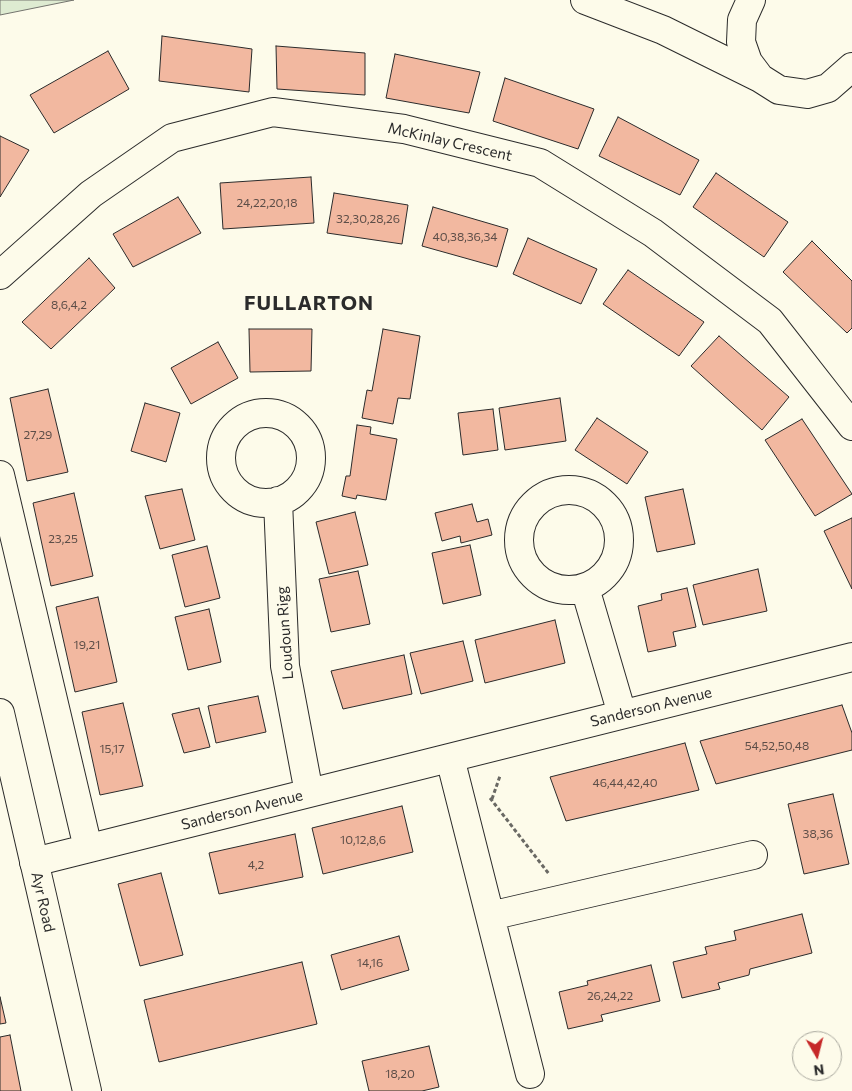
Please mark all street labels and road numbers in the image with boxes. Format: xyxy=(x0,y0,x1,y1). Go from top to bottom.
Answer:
street label: McKinlay Crescent xyxy=(386,119,514,165)
street label: Loudoun Rigg xyxy=(273,586,297,680)
street label: Sanderson Avenue xyxy=(588,683,714,731)
street label: Sanderson Avenue xyxy=(179,786,305,834)
street label: Ayr Road xyxy=(27,870,59,934)

